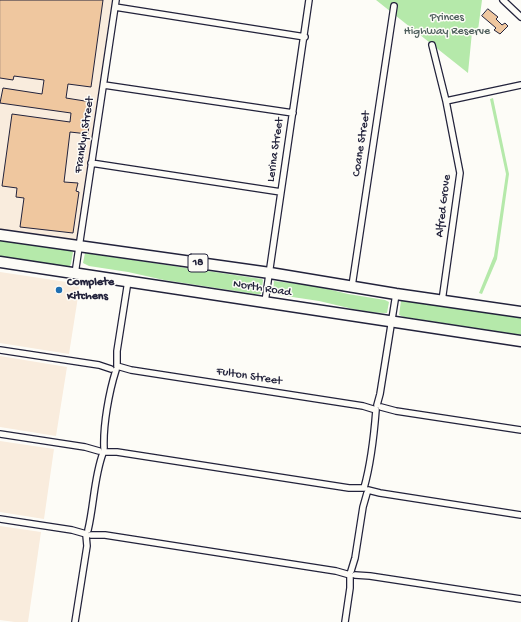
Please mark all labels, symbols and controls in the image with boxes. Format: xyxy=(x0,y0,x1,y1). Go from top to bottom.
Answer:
park label: Princes Highway Reserve xyxy=(404,11,490,39)
street label: Franklyn Street xyxy=(72,96,98,174)
street label: Coane Street xyxy=(350,110,374,178)
street label: Lerina Street xyxy=(264,117,288,183)
street label: Alfred Grove xyxy=(433,174,455,238)
road number: 18 xyxy=(188,254,208,272)
place label: Complete Kitchens xyxy=(67,276,114,304)
street label: North Road xyxy=(232,277,292,301)
marker: Complete Kitchens xyxy=(54,285,64,295)
street label: Fulton Street xyxy=(215,365,283,389)

